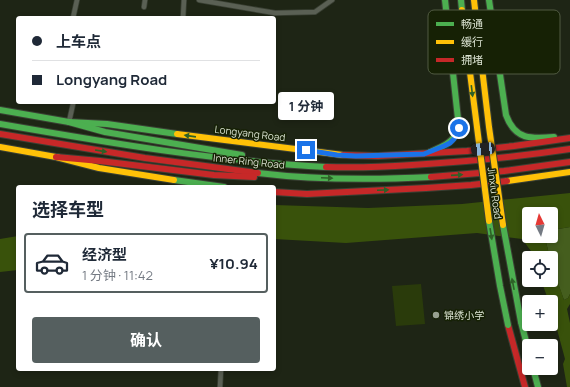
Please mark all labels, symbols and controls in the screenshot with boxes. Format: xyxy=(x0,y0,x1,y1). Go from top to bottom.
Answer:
legend xyxy=(428,10,560,74)
text: 畅通 xyxy=(461,16,483,31)
text: 上车点 xyxy=(56,31,101,52)
text: 缓行 xyxy=(461,34,483,49)
text: 拥堵 xyxy=(461,52,483,67)
text: Longyang Road xyxy=(56,69,167,90)
one-way arrow xyxy=(469,85,475,97)
callout: 1 分钟 xyxy=(278,92,334,120)
text: 1 分钟 xyxy=(289,97,323,115)
route start xyxy=(450,119,468,137)
street label: Longyang Road xyxy=(214,122,286,144)
one-way arrow xyxy=(184,133,196,139)
route end xyxy=(297,141,315,159)
car xyxy=(470,142,496,156)
one-way arrow xyxy=(95,148,107,154)
street label: Inner Ring Road xyxy=(213,150,286,172)
street label: Jinxiu Road xyxy=(484,166,506,220)
one-way arrow xyxy=(451,171,463,178)
one-way arrow xyxy=(321,175,334,181)
one-way arrow xyxy=(377,186,389,193)
text: 选择车型 xyxy=(32,197,104,221)
north arrow xyxy=(522,207,558,243)
map controls xyxy=(522,207,558,375)
one-way arrow xyxy=(488,227,494,240)
text: 经济型 xyxy=(82,244,127,265)
icon: car xyxy=(34,245,70,281)
button: locate xyxy=(522,251,558,287)
text: ¥10.94 xyxy=(209,253,258,274)
text: 1 分钟 · 11:42 xyxy=(82,266,153,284)
one-way arrow xyxy=(510,278,516,290)
button: + xyxy=(522,295,558,331)
place label: 锦绣小学 xyxy=(444,308,484,322)
marker: 锦绣小学 xyxy=(431,310,441,320)
button: 确认 xyxy=(32,317,260,363)
button: − xyxy=(522,339,558,375)

